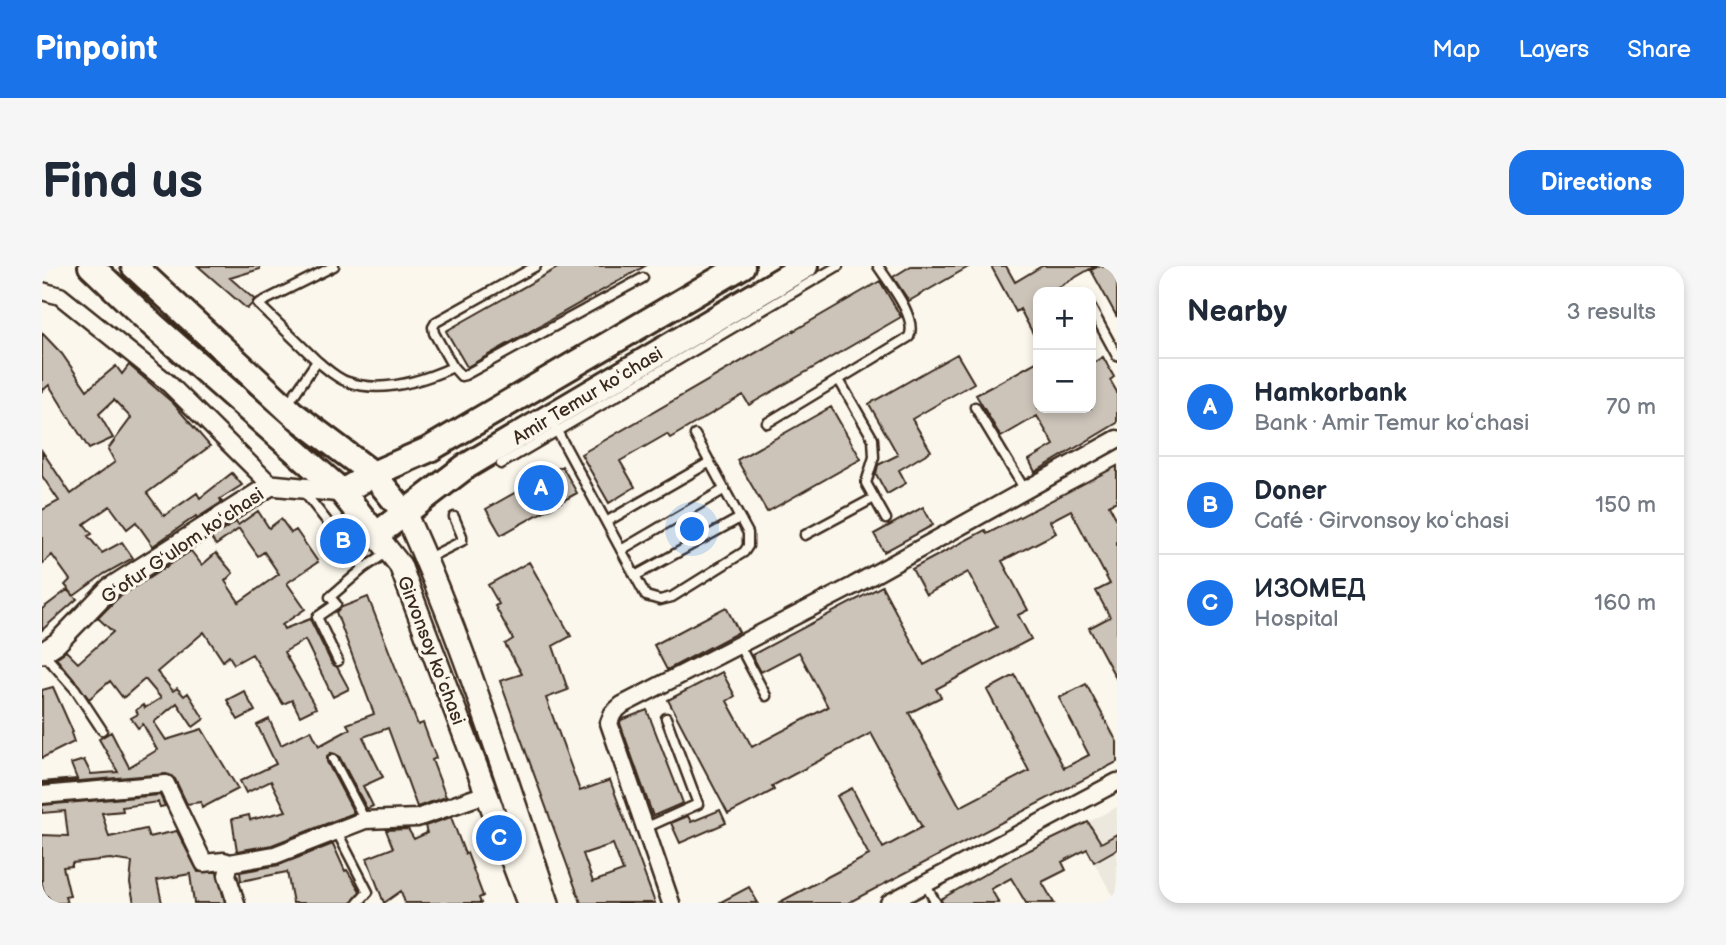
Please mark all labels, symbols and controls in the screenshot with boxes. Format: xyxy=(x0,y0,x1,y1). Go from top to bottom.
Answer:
text: Pinpoint xyxy=(35,29,157,69)
text: Map xyxy=(1432,35,1480,64)
text: Layers xyxy=(1518,35,1589,64)
text: Share xyxy=(1627,35,1691,64)
button: Directions xyxy=(1509,150,1684,215)
text: Find us xyxy=(42,153,203,212)
map controls xyxy=(1033,287,1096,413)
button: + xyxy=(1033,287,1096,350)
text: Nearby xyxy=(1187,294,1287,330)
text: 3 results xyxy=(1567,298,1656,326)
street label: Amir Temur koʻchasi xyxy=(508,342,667,450)
button: − xyxy=(1033,350,1096,413)
text: Hamkorbank xyxy=(1254,378,1407,409)
text: A xyxy=(1203,393,1217,421)
text: 70 m xyxy=(1606,393,1656,421)
text: Bank · Amir Temur koʻchasi xyxy=(1254,409,1529,437)
pin: A xyxy=(518,462,564,514)
text: Doner xyxy=(1254,476,1327,507)
street label: Gʻofur Gʻulom koʻchasi xyxy=(97,483,269,609)
text: B xyxy=(1202,491,1218,519)
text: 150 m xyxy=(1595,491,1656,519)
text: Café · Girvonsoy koʻchasi xyxy=(1254,507,1509,535)
your location xyxy=(675,512,709,546)
pin: B xyxy=(320,515,366,567)
street label: Girvonsoy koʻchasi xyxy=(392,573,470,728)
text: ИЗОМЕД xyxy=(1254,574,1365,605)
text: C xyxy=(1202,589,1218,617)
text: 160 m xyxy=(1594,589,1656,617)
text: Hospital xyxy=(1254,605,1339,633)
pin: C xyxy=(476,812,522,864)

